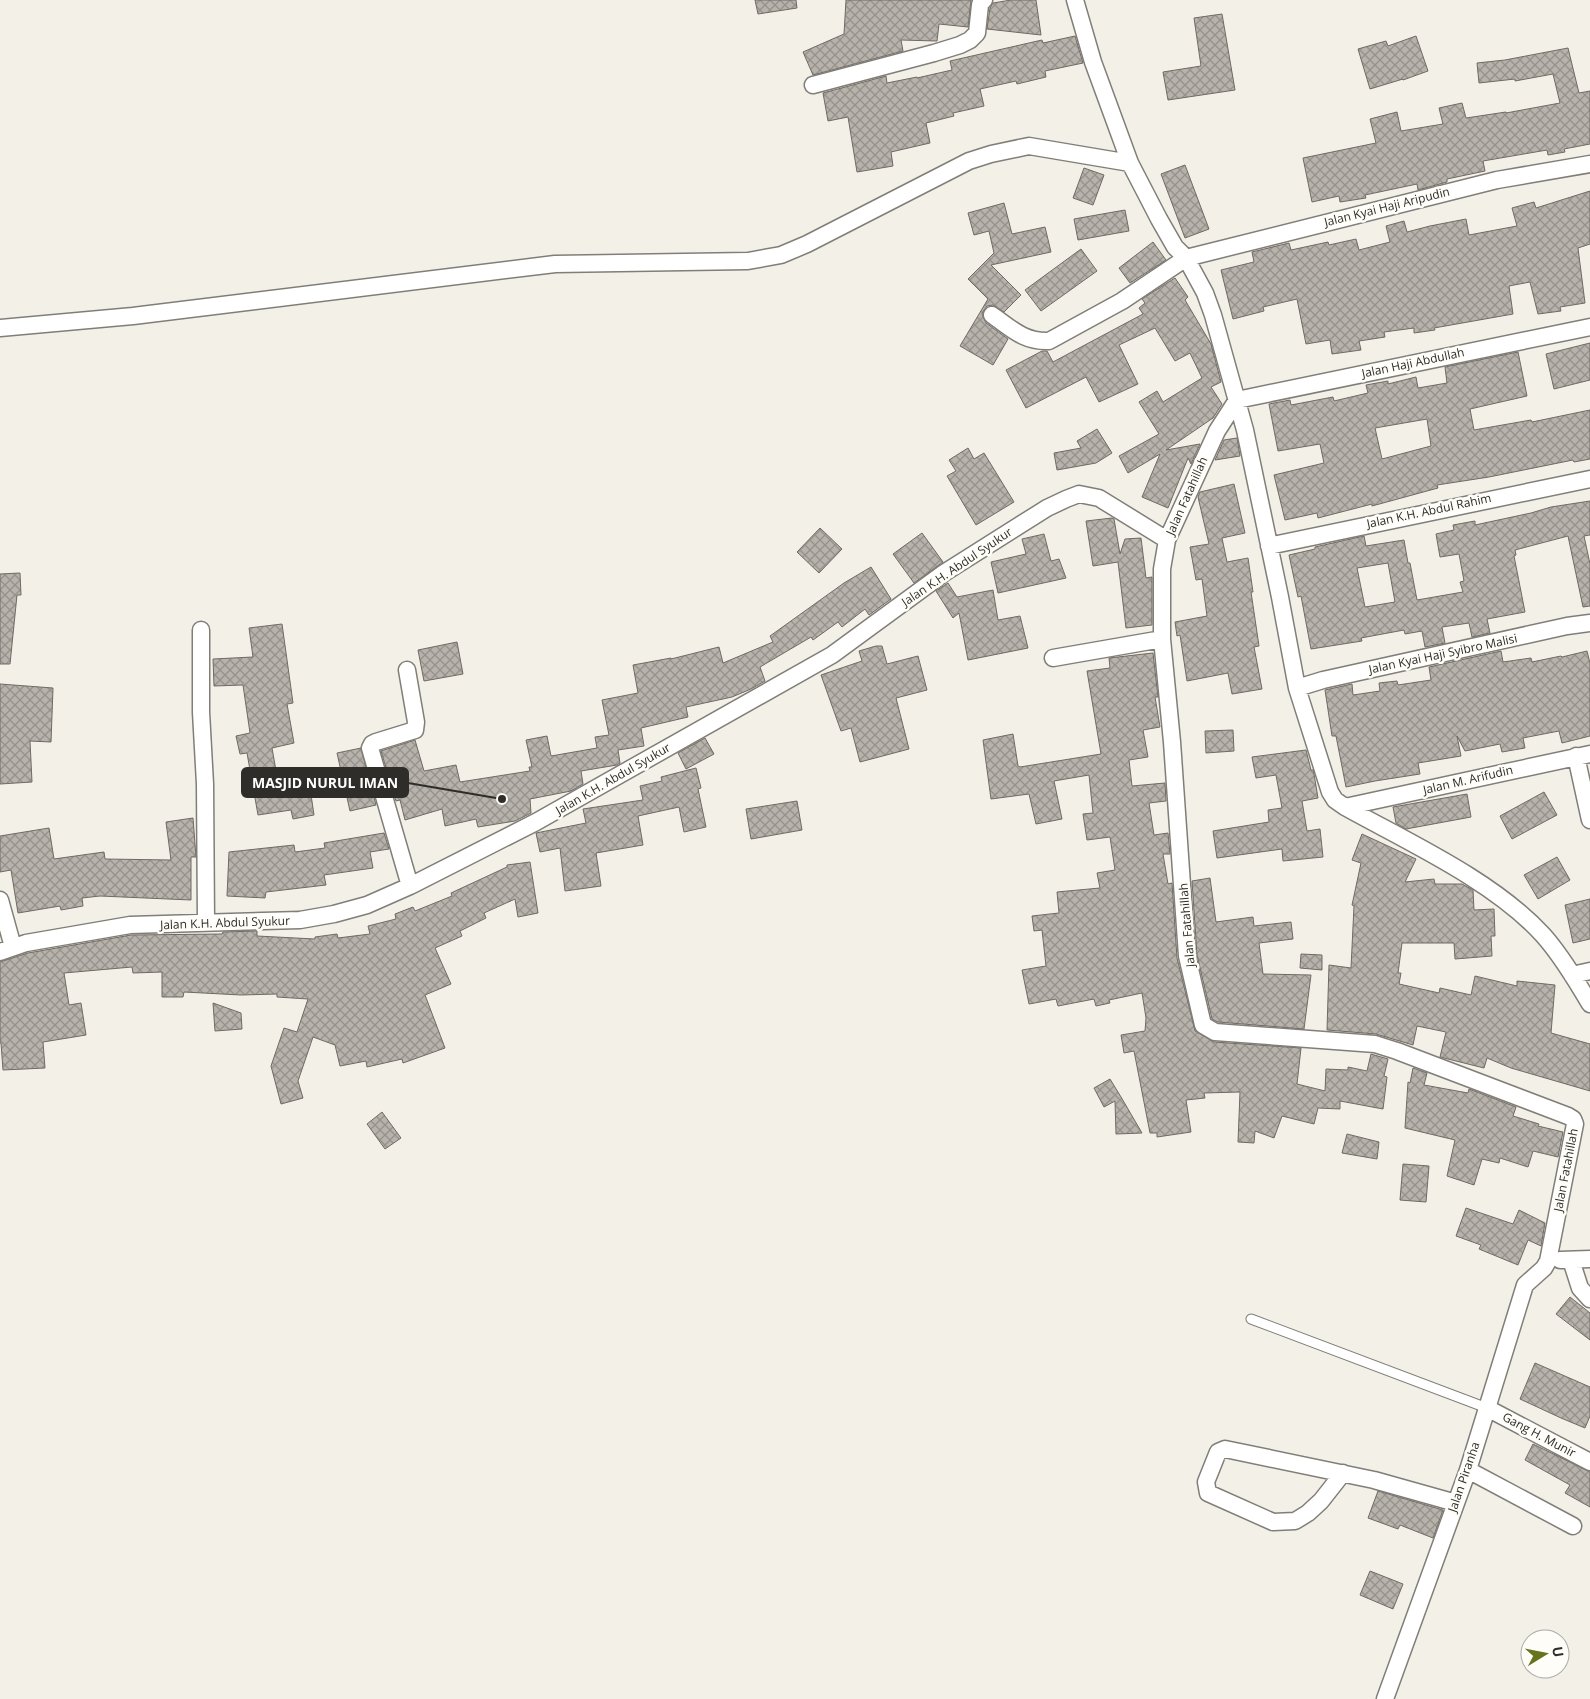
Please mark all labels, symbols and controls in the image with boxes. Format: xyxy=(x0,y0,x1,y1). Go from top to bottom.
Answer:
street label: Jalan Kyai Haji Aripudin xyxy=(1321,183,1451,231)
street label: Jalan Haji Abdullah xyxy=(1359,343,1466,382)
street label: Jalan Fatahillah xyxy=(1161,454,1211,539)
street label: Jalan K.H. Abdul Rahim xyxy=(1364,489,1493,532)
street label: Jalan K.H. Abdul Syukur xyxy=(897,523,1015,611)
street label: Jalan Kyai Haji Syibro Malisi xyxy=(1366,629,1519,678)
street label: Jalan K.H. Abdul Syukur xyxy=(551,739,673,819)
street label: Jalan M. Arifudin xyxy=(1420,761,1515,798)
callout: MASJID NURUL IMAN xyxy=(242,768,408,797)
text: MASJID NURUL IMAN xyxy=(252,773,398,792)
street label: Jalan Fatahillah xyxy=(1174,882,1199,969)
street label: Jalan K.H. Abdul Syukur xyxy=(159,912,290,933)
street label: Jalan Fatahillah xyxy=(1549,1127,1582,1214)
street label: Gang H. Munir xyxy=(1500,1408,1579,1461)
street label: Jalan Piranha xyxy=(1443,1439,1483,1515)
north arrow xyxy=(1520,1629,1570,1679)
text: U xyxy=(1548,1645,1569,1659)

